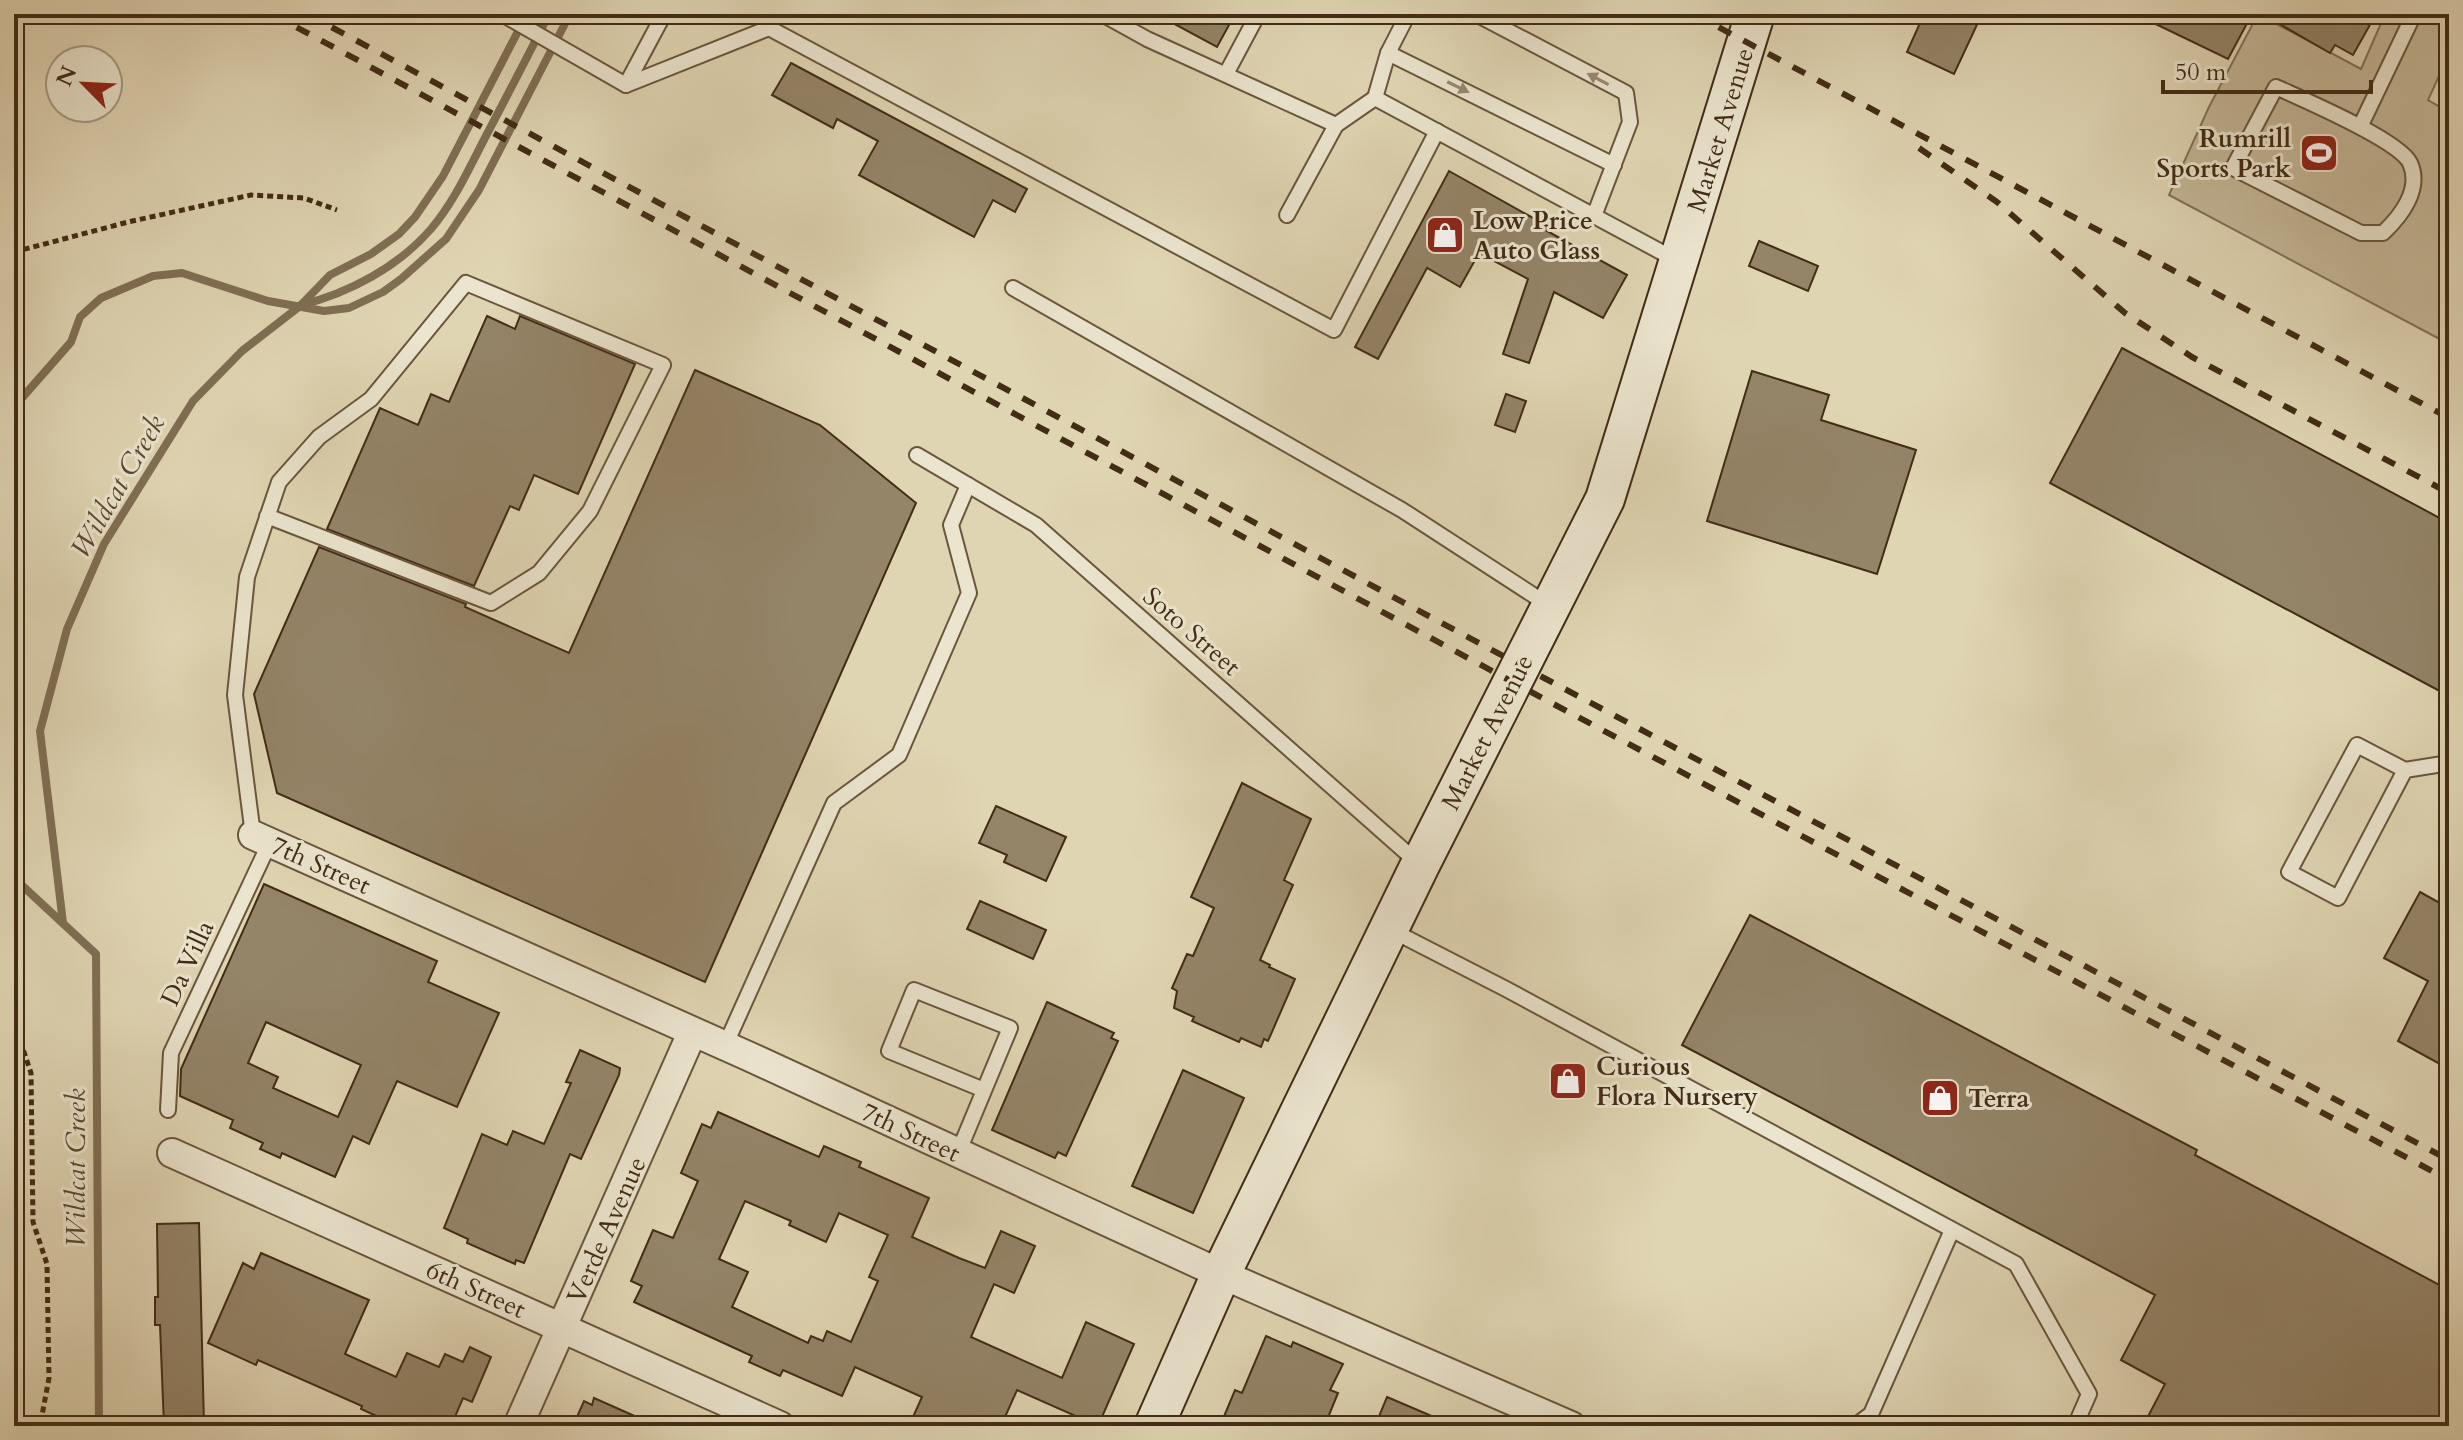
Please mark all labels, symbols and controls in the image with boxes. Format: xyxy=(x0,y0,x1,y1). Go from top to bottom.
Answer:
north arrow xyxy=(44,44,124,124)
street label: Market Avenue xyxy=(1679,44,1762,217)
scale bar xyxy=(2163,44,2371,94)
text: 50 m xyxy=(2175,56,2227,89)
text: N xyxy=(49,61,84,91)
one-way arrow xyxy=(1587,72,1610,85)
one-way arrow xyxy=(1446,80,1469,94)
place label: Rumrill Sports Park xyxy=(2156,121,2292,186)
sports icon: Rumrill Sports Park xyxy=(2298,132,2340,174)
place label: Low Price Auto Glass xyxy=(1473,203,1600,268)
shop icon: Low Price Auto Glass xyxy=(1424,214,1466,256)
water label: Wildcat Creek xyxy=(62,408,174,565)
street label: Soto Street xyxy=(1135,579,1248,684)
street label: Market Avenue xyxy=(1433,648,1542,816)
street label: 7th Street xyxy=(266,828,376,903)
street label: Da Villa xyxy=(153,915,222,1011)
place label: Curious Flora Nursery xyxy=(1596,1049,1758,1114)
shop icon: Curious Flora Nursery xyxy=(1547,1060,1589,1102)
shop icon: Terra xyxy=(1919,1077,1961,1119)
place label: Terra xyxy=(1968,1081,2029,1116)
water label: Wildcat Creek xyxy=(57,1088,95,1248)
street label: 7th Street xyxy=(856,1094,966,1171)
street label: Verde Avenue xyxy=(558,1151,654,1309)
street label: 6th Street xyxy=(421,1252,531,1327)

